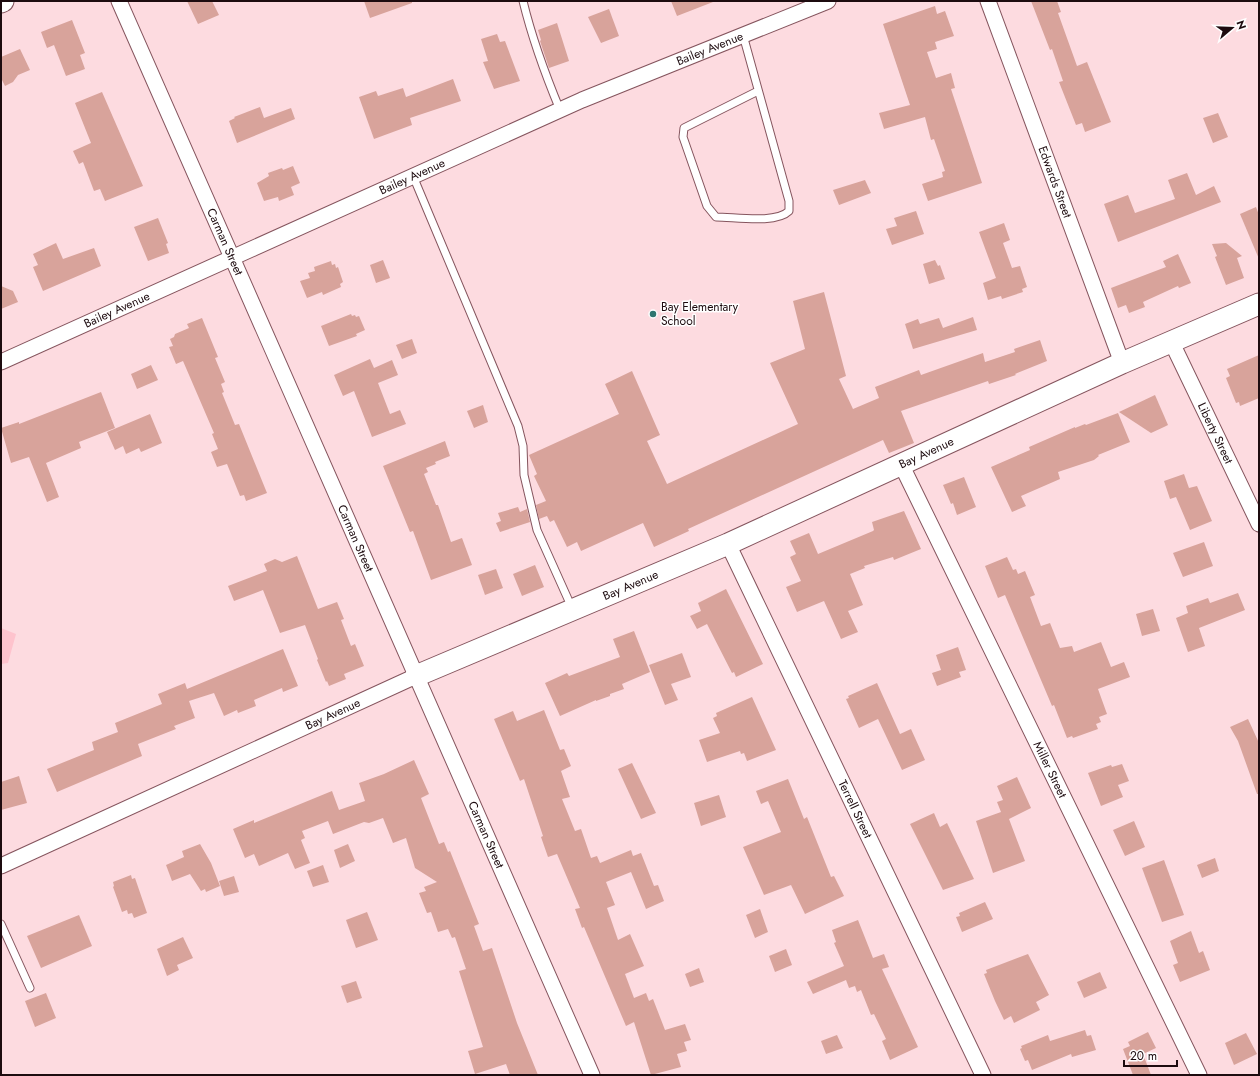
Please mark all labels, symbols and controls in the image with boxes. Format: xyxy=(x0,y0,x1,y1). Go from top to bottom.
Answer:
north arrow xyxy=(1212,8,1252,48)
text: N xyxy=(1232,18,1250,31)
street label: Bailey Avenue xyxy=(674,27,746,70)
street label: Edwards Street xyxy=(1033,143,1077,221)
street label: Bailey Avenue xyxy=(376,154,448,199)
street label: Carman Street xyxy=(202,205,248,278)
street label: Bailey Avenue xyxy=(81,287,153,333)
place label: Bay Elementary School xyxy=(661,298,739,330)
marker: Bay Elementary School xyxy=(648,309,658,319)
street label: Liberty Street xyxy=(1193,399,1238,467)
street label: Bay Avenue xyxy=(896,432,957,473)
street label: Carman Street xyxy=(333,502,378,575)
street label: Bay Avenue xyxy=(600,565,661,605)
street label: Bay Avenue xyxy=(302,694,363,734)
street label: Miller Street xyxy=(1029,738,1072,801)
street label: Terrell Street xyxy=(834,777,877,841)
street label: Carman Street xyxy=(463,798,509,871)
scale bar xyxy=(1124,1042,1177,1068)
text: 20 m xyxy=(1130,1047,1157,1065)

